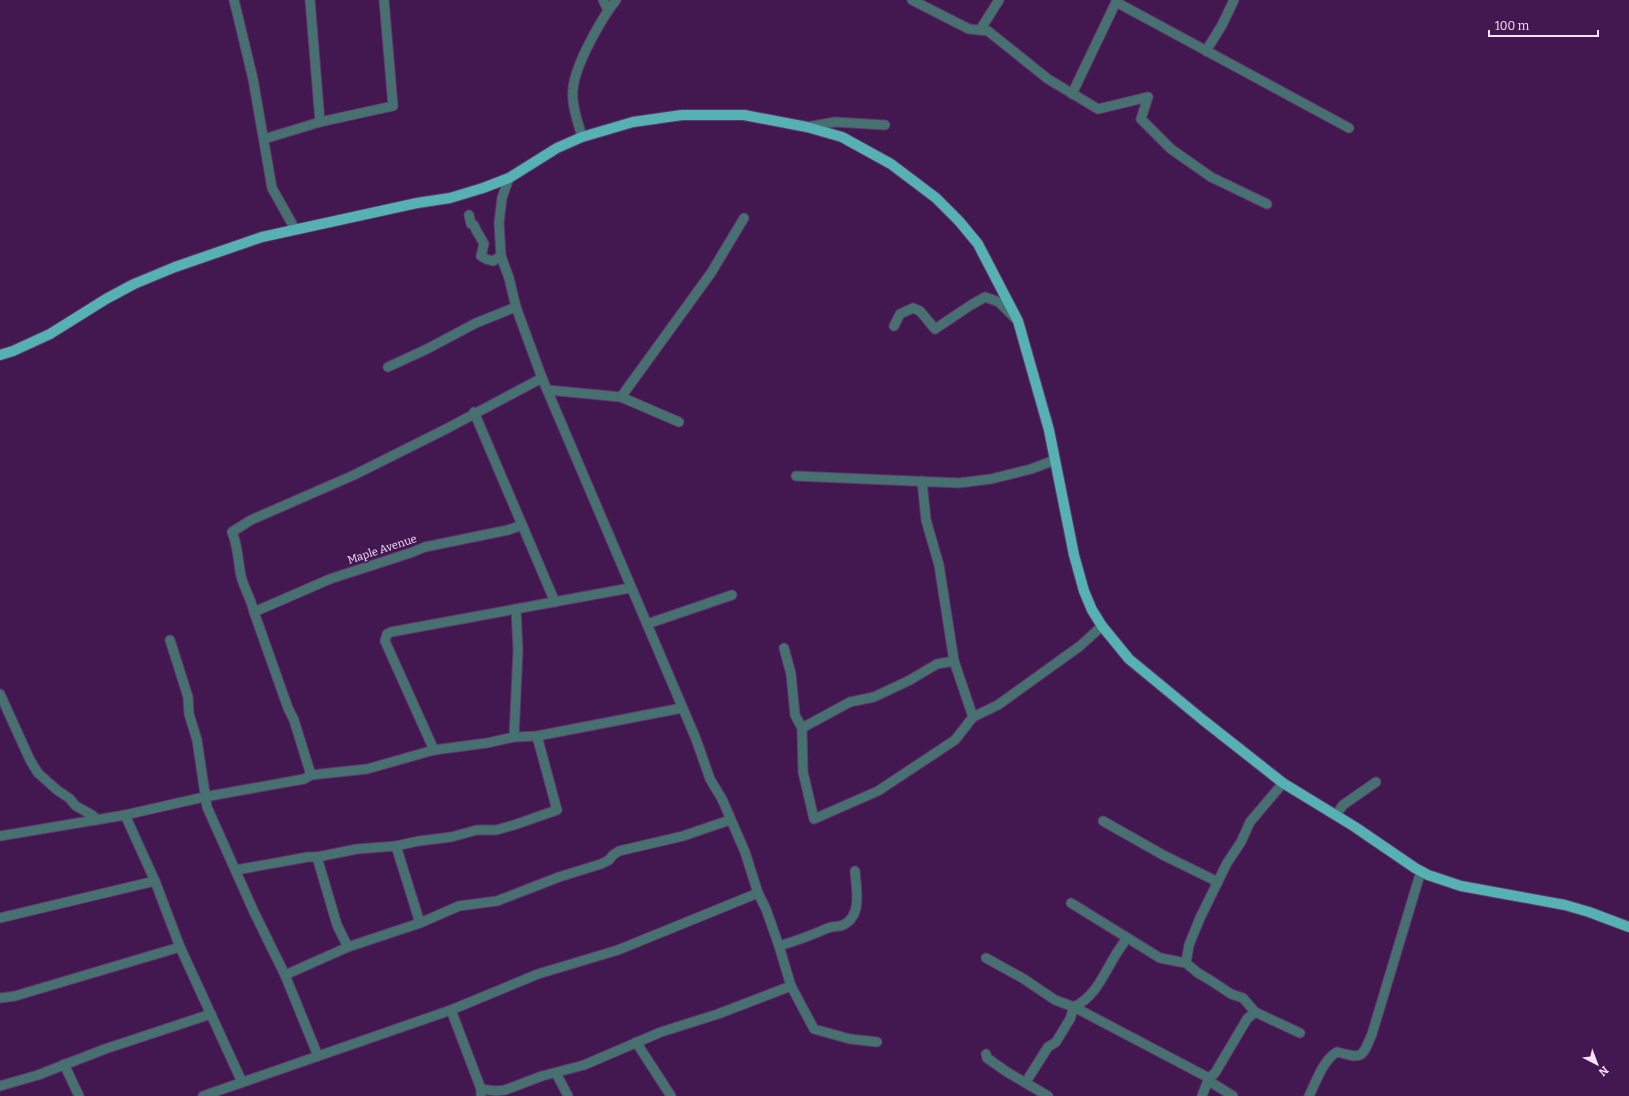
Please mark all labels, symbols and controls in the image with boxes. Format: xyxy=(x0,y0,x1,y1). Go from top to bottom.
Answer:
scale bar xyxy=(1489,12,1598,38)
text: 100 m xyxy=(1495,19,1530,33)
street label: Maple Avenue xyxy=(346,532,419,567)
north arrow xyxy=(1577,1044,1617,1084)
text: N xyxy=(1595,1063,1611,1079)

